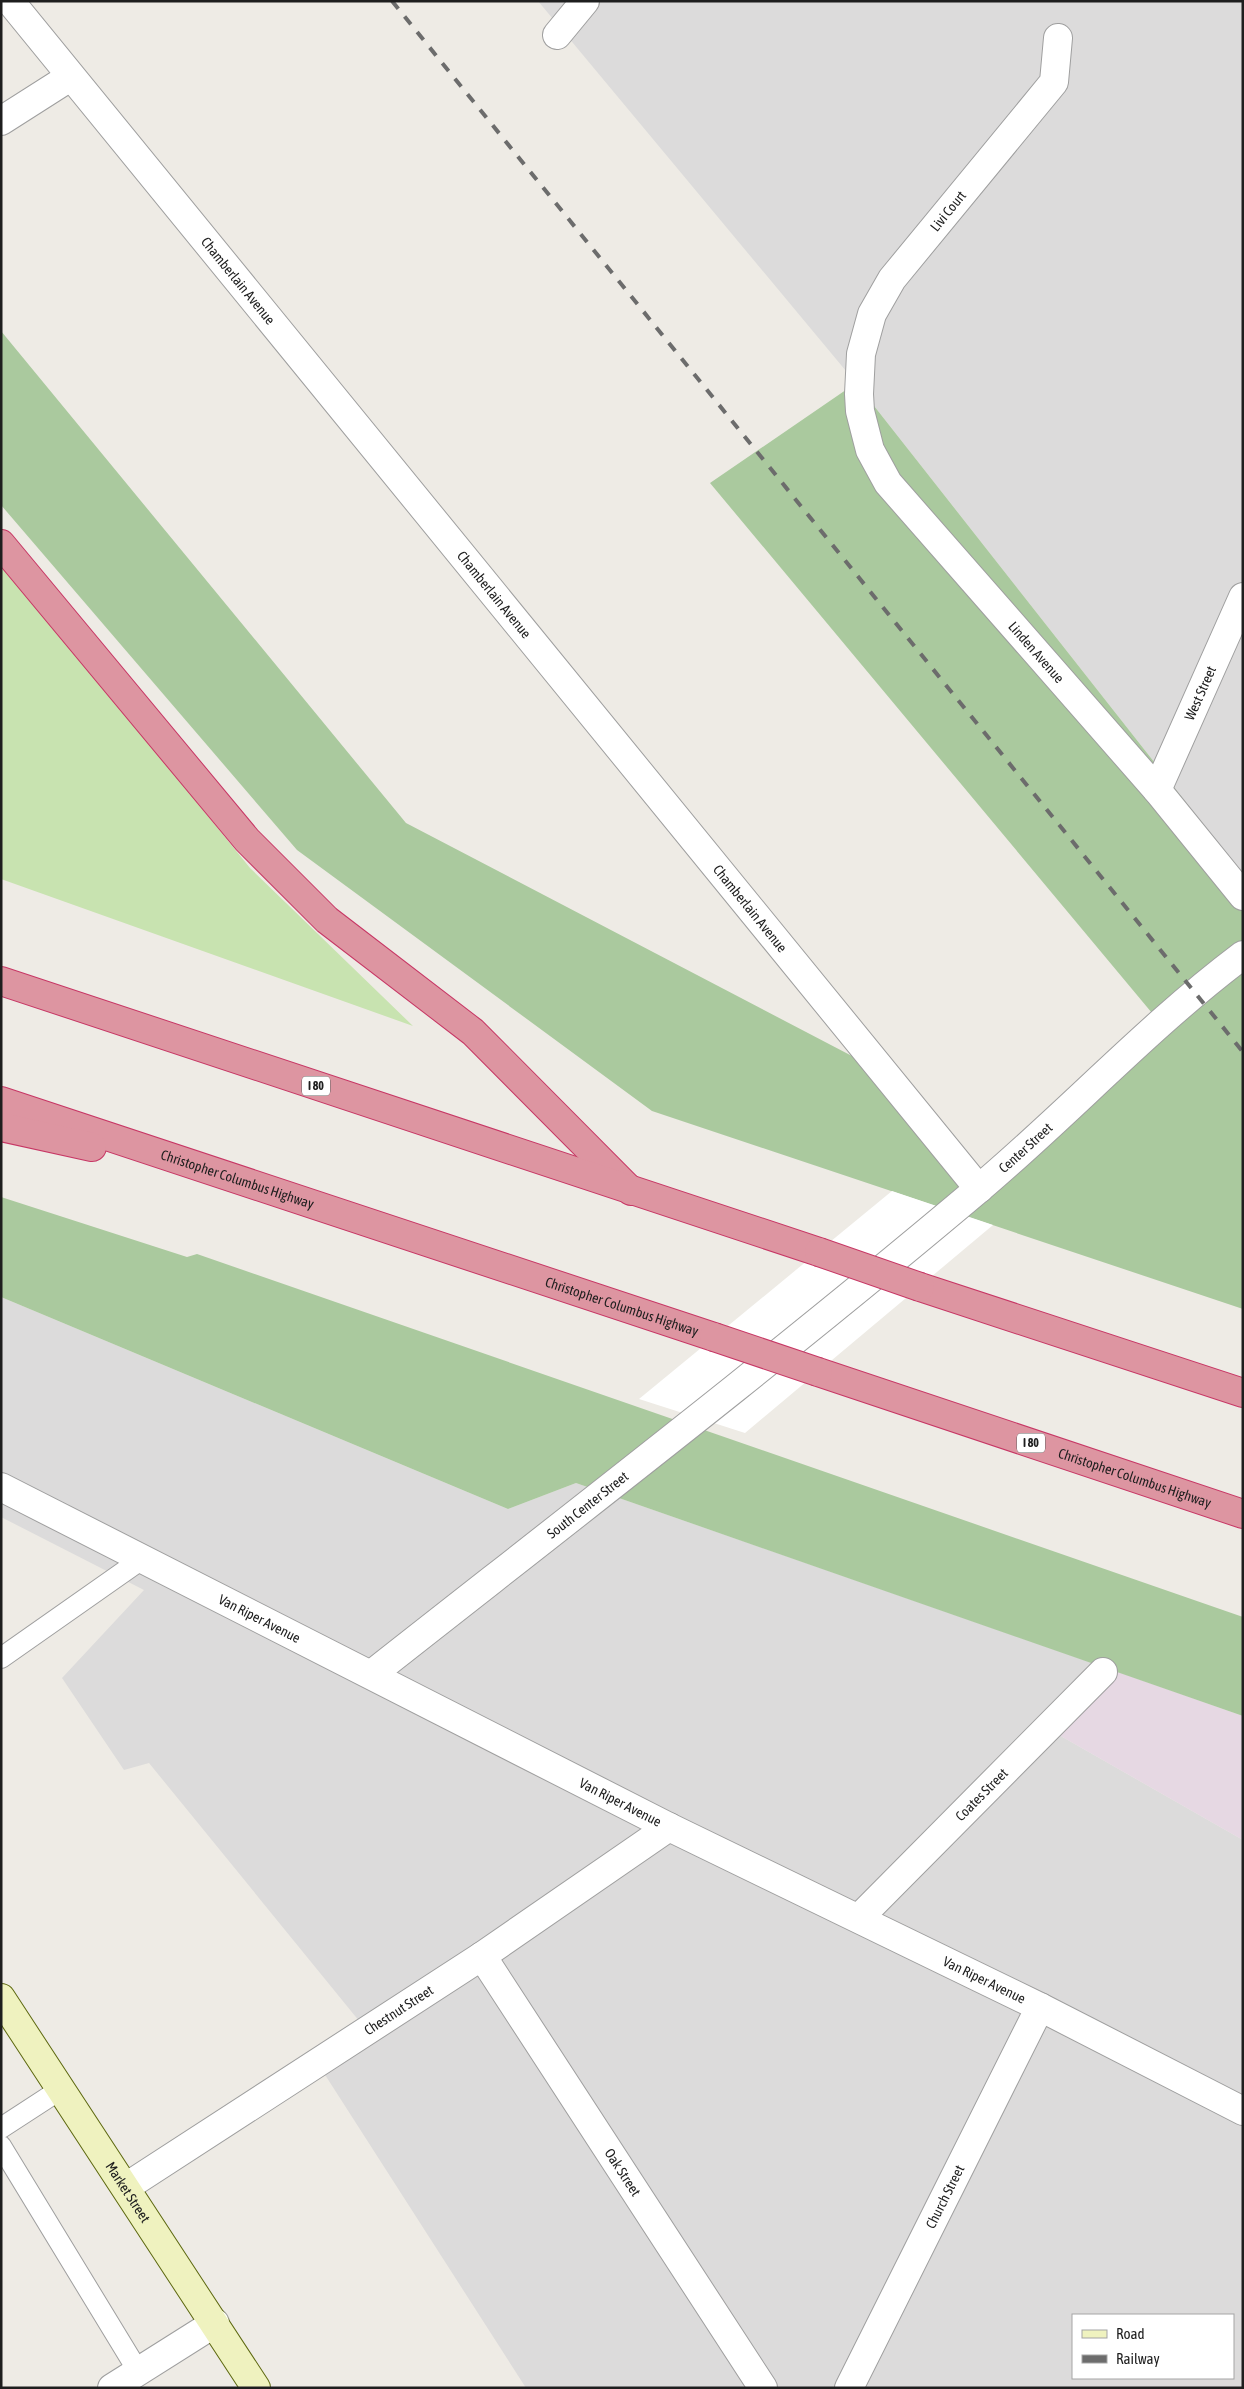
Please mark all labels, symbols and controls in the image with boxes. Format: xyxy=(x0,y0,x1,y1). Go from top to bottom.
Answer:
street label: Livi Court xyxy=(927,188,969,234)
street label: Chamberlain Avenue xyxy=(198,234,278,328)
street label: Chamberlain Avenue xyxy=(454,548,534,641)
street label: Linden Avenue xyxy=(1005,618,1067,686)
street label: West Street xyxy=(1181,664,1219,723)
street label: Chamberlain Avenue xyxy=(710,862,790,955)
road number: I 80 xyxy=(302,1076,330,1096)
street label: Center Street xyxy=(995,1120,1055,1176)
street label: Christopher Columbus Highway xyxy=(159,1146,316,1212)
street label: Christopher Columbus Highway xyxy=(543,1274,701,1339)
road number: I 80 xyxy=(1017,1434,1045,1452)
street label: Christopher Columbus Highway xyxy=(1056,1445,1214,1511)
street label: South Center Street xyxy=(544,1468,631,1542)
street label: Van Riper Avenue xyxy=(216,1591,303,1646)
street label: Coates Street xyxy=(952,1765,1011,1824)
street label: Van Riper Avenue xyxy=(577,1775,664,1830)
street label: Van Riper Avenue xyxy=(940,1953,1028,2007)
street label: Chestnut Street xyxy=(361,1982,436,2038)
street label: Oak Street xyxy=(601,2145,644,2199)
street label: Market Street xyxy=(102,2159,154,2225)
street label: Church Street xyxy=(922,2162,967,2231)
legend xyxy=(1072,2314,1234,2379)
text: Road xyxy=(1116,2325,1145,2342)
text: Railway xyxy=(1116,2350,1160,2367)

